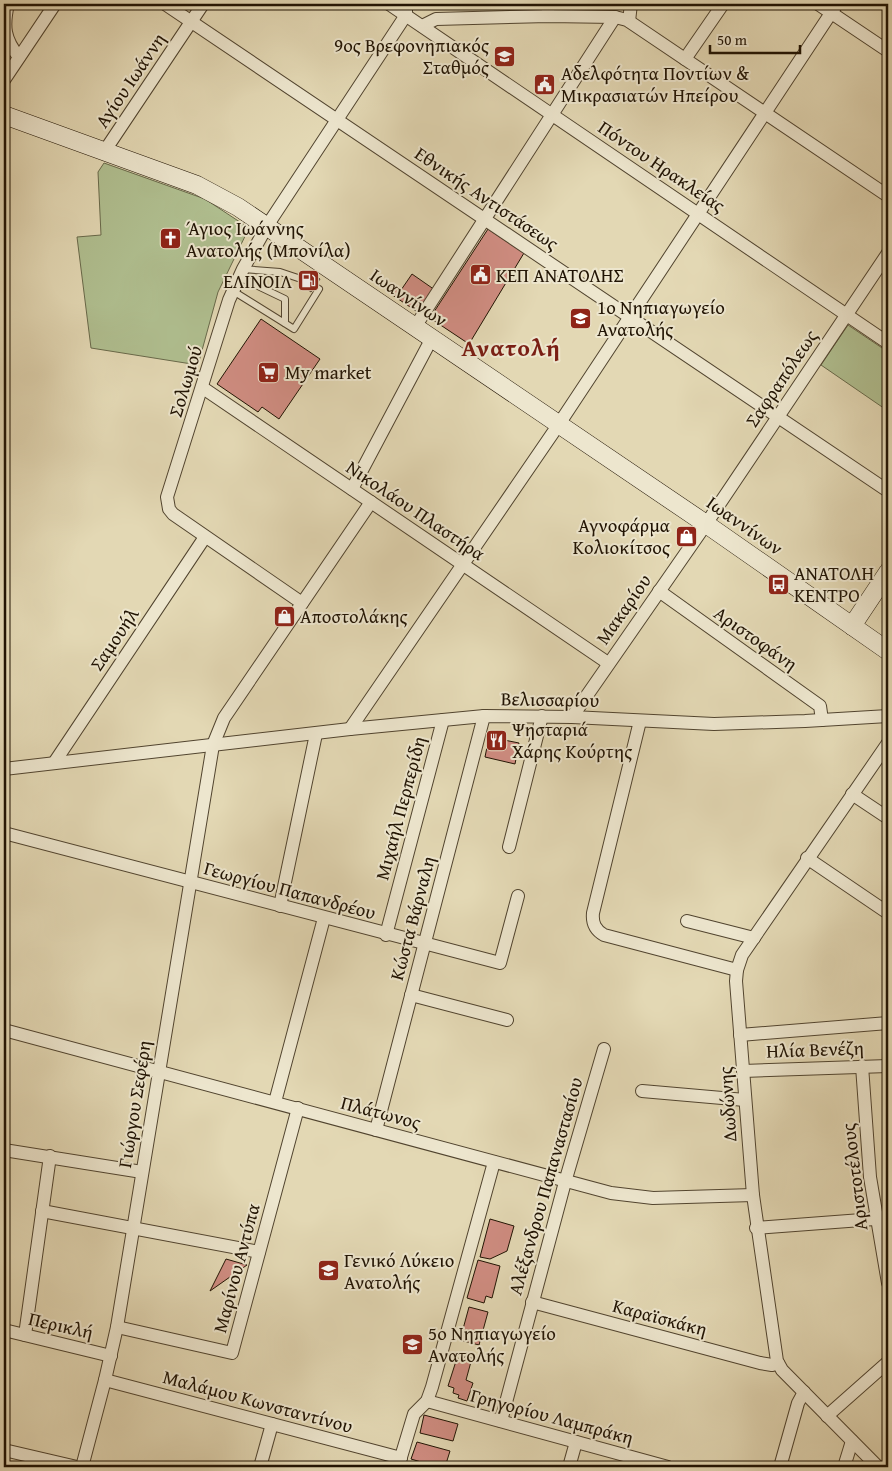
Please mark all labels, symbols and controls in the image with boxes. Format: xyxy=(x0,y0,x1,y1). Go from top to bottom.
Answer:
scale bar xyxy=(710,22,800,54)
street label: Αγίου Ιωάννη xyxy=(88,27,172,133)
text: 50 m xyxy=(717,29,748,50)
place label: 9ος Βρεφονηπιακός Σταθμός xyxy=(334,31,489,81)
school or university icon: 9ος Βρεφονηπιακός Σταθμός xyxy=(493,44,517,68)
place label: Αδελφότητα Ποντίων & Μικρασιατών Ηπείρου xyxy=(561,59,749,109)
public building icon: Αδελφότητα Ποντίων & Μικρασιατών Ηπείρου xyxy=(533,72,557,96)
street label: Πόντου Ηρακλείας xyxy=(593,113,731,219)
street label: Εθνικής Αντιστάσεως xyxy=(409,139,565,257)
place label: Άγιος Ιωάννης Ανατολής (Μπονίλα) xyxy=(186,214,351,264)
church icon: Άγιος Ιωάννης Ανατολής (Μπονίλα) xyxy=(158,227,182,251)
street label: Ιωαννίνων xyxy=(365,261,453,333)
place label: ΚΕΠ ΑΝΑΤΟΛΗΣ xyxy=(496,261,623,289)
public building icon: ΚΕΠ ΑΝΑΤΟΛΗΣ xyxy=(468,263,492,287)
place label: ΕΛΙΝΟΙΛ xyxy=(223,267,292,295)
fuel station icon: ΕΛΙΝΟΙΛ xyxy=(296,269,320,293)
place label: 1ο Νηπιαγωγείο Ανατολής xyxy=(597,293,725,343)
school or university icon: 1ο Νηπιαγωγείο Ανατολής xyxy=(569,306,593,330)
street label: Σαφραπόλεως xyxy=(738,324,824,432)
district label: Ανατολή xyxy=(461,330,561,365)
street label: Σολωμού xyxy=(161,342,209,420)
place label: My market xyxy=(285,358,372,386)
supermarket icon: My market xyxy=(257,360,281,384)
street label: Νικολάου Πλαστήρα xyxy=(341,453,491,567)
street label: Ιωαννίνων xyxy=(701,488,789,562)
place label: Αγνοφάρμα Κολιοκίτσος xyxy=(573,511,670,561)
shop icon: Αγνοφάρμα Κολιοκίτσος xyxy=(674,524,698,548)
place label: ΑΝΑΤΟΛΗ ΚΕΝΤΡΟ xyxy=(794,559,874,609)
street label: Μακαρίου xyxy=(588,568,658,650)
bus stop icon: ΑΝΑΤΟΛΗ ΚΕΝΤΡΟ xyxy=(766,572,790,596)
street label: Αριστοφάνη xyxy=(708,599,804,677)
street label: Σαμουήλ xyxy=(83,601,146,676)
place label: Αποστολάκης xyxy=(300,602,408,630)
shop icon: Αποστολάκης xyxy=(272,604,296,628)
street label: Βελισσαρίου xyxy=(501,684,600,714)
place label: Ψησταριά Χάρης Κούρτης xyxy=(511,715,632,765)
restaurant icon: Ψησταριά Χάρης Κούρτης xyxy=(484,728,508,752)
street label: Μιχαήλ Περπερίδη xyxy=(367,733,433,883)
street label: Κώστα Βάρναλη xyxy=(382,853,442,983)
street label: Γεωργίου Παπανδρέου xyxy=(201,854,379,926)
street label: Ηλία Βενέζη xyxy=(766,1033,864,1065)
street label: Γιώργου Σεφέρη xyxy=(110,1038,158,1170)
street label: Δωδώνης xyxy=(710,1065,744,1143)
street label: Αλέξανδρου Παπαναστασίου xyxy=(500,1074,590,1298)
street label: Πλάτωνος xyxy=(338,1088,424,1136)
street label: Αριστοτέλους xyxy=(834,1122,874,1232)
street label: Μαρίνου Αντύπα xyxy=(205,1200,267,1336)
place label: Γενικό Λύκειο Ανατολής xyxy=(344,1246,454,1296)
school or university icon: Γενικό Λύκειο Ανατολής xyxy=(316,1259,340,1283)
street label: Καραϊσκάκη xyxy=(610,1291,710,1343)
street label: Περικλή xyxy=(26,1304,96,1346)
place label: 5ο Νηπιαγωγείο Ανατολής xyxy=(428,1319,556,1369)
school or university icon: 5ο Νηπιαγωγείο Ανατολής xyxy=(400,1332,424,1356)
street label: Μαλάμου Κωνσταντίνου xyxy=(160,1362,356,1440)
street label: Γρηγορίου Λαμπράκη xyxy=(467,1381,637,1451)

